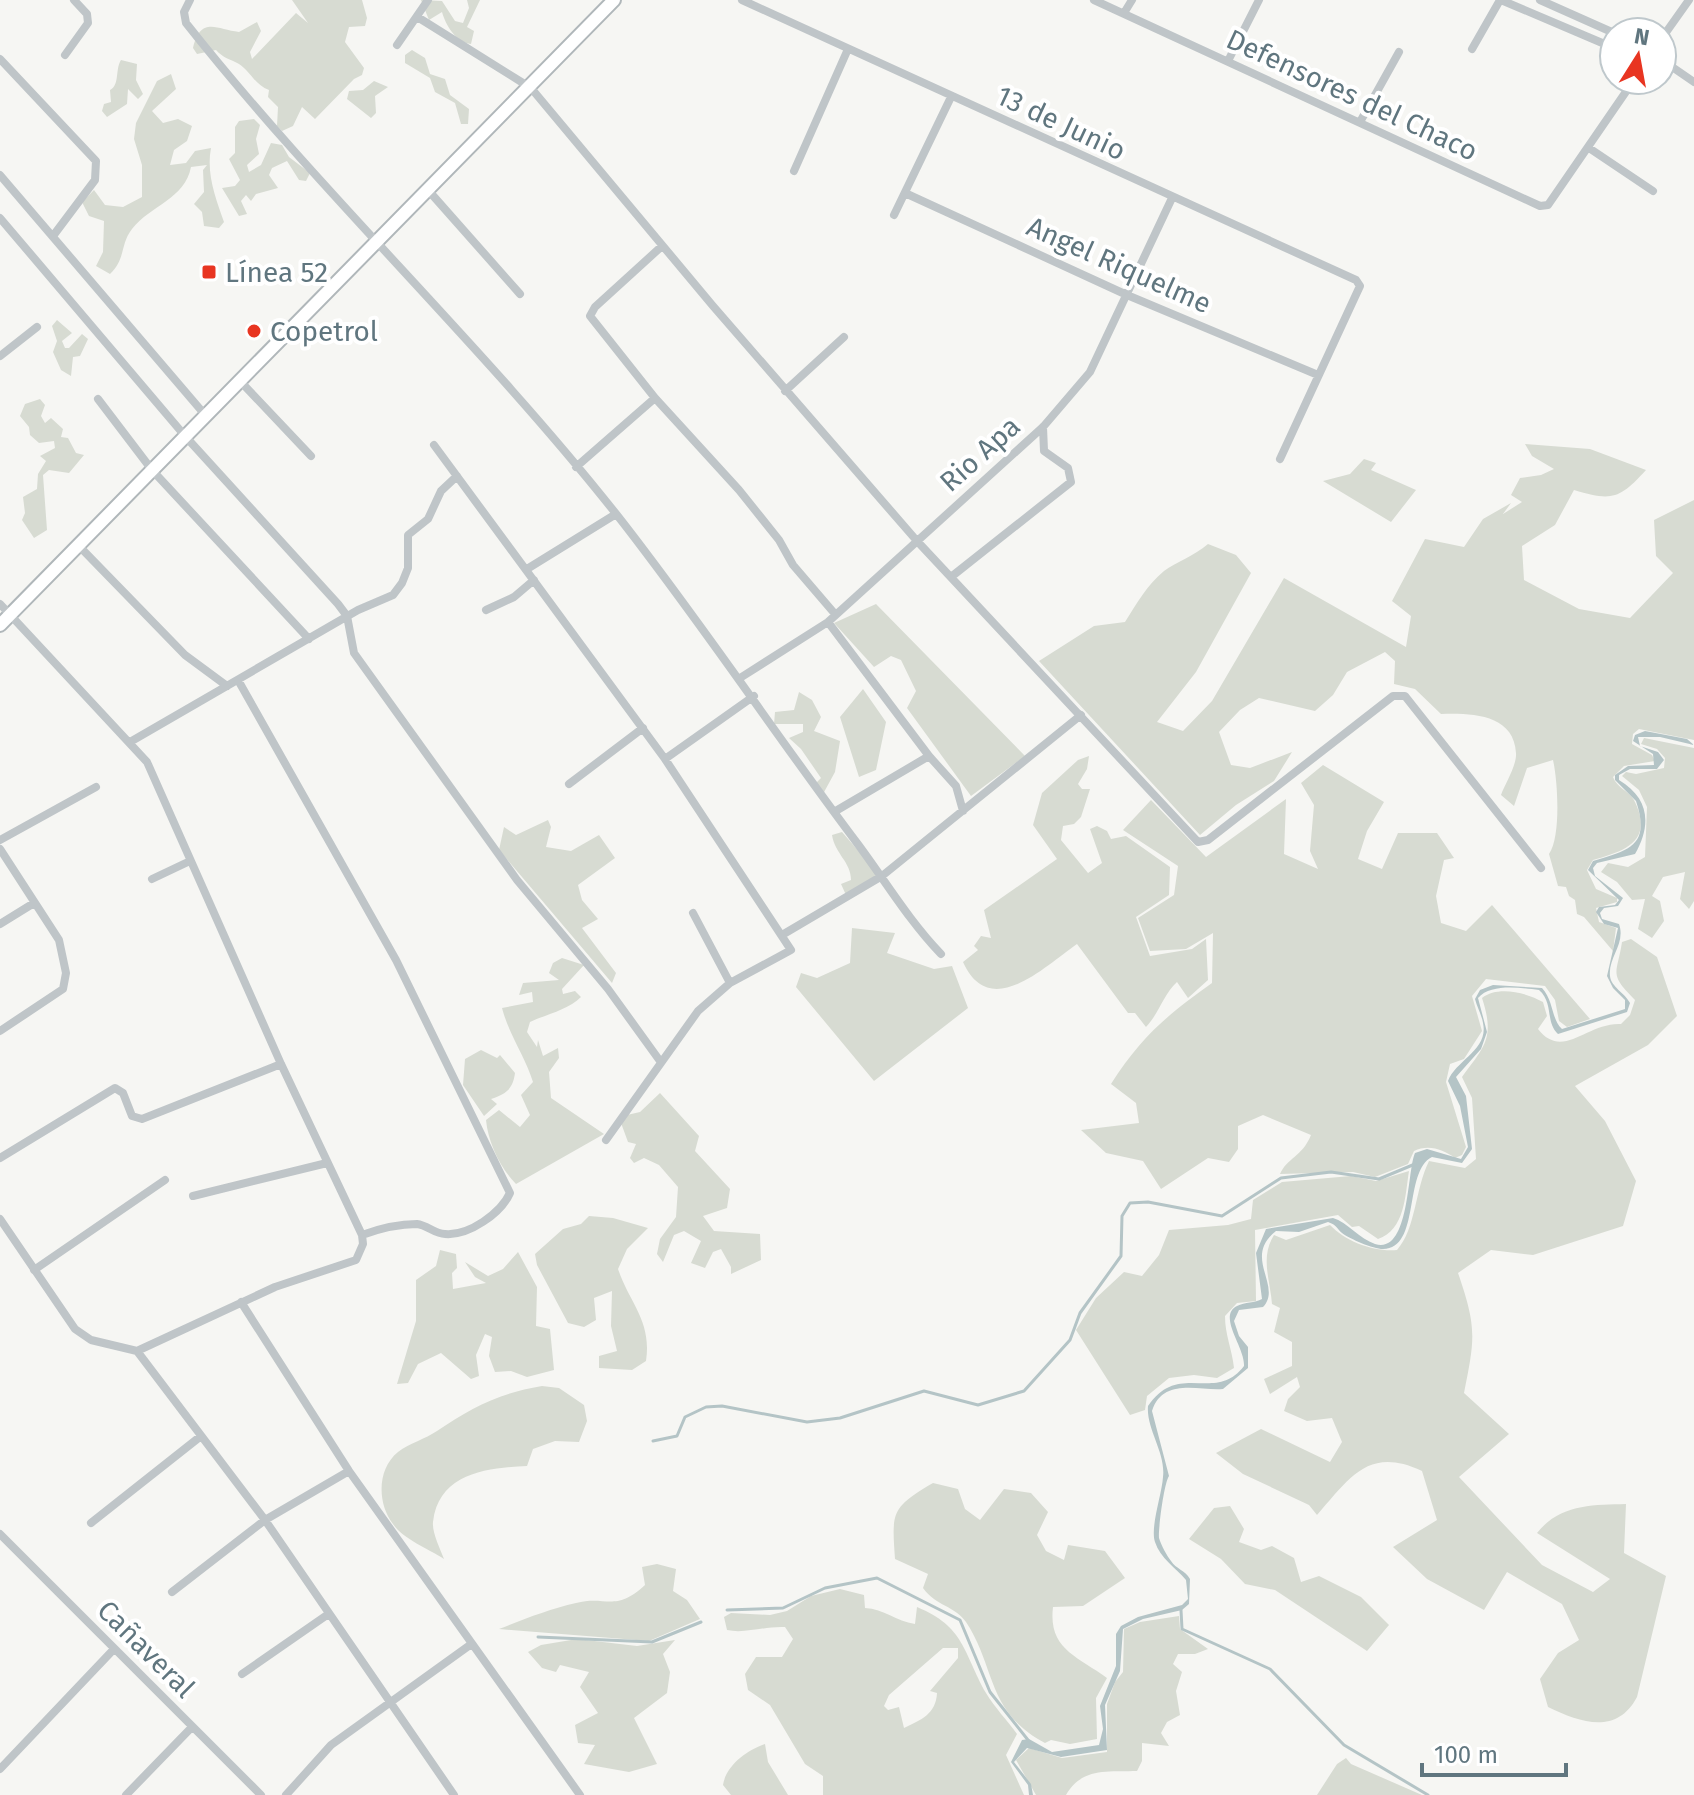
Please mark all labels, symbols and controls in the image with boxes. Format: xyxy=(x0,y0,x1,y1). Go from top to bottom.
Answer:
north arrow xyxy=(1598,16,1678,96)
street label: Defensores del Chaco xyxy=(1221,22,1483,168)
text: N xyxy=(1632,22,1651,52)
street label: 13 de Junio xyxy=(991,79,1131,167)
street label: Angel Riquelme xyxy=(1022,210,1216,320)
place label: Línea 52 xyxy=(225,256,328,289)
marker: Línea 52 xyxy=(200,263,218,281)
place label: Copetrol xyxy=(270,315,378,348)
marker: Copetrol xyxy=(245,322,263,340)
street label: Rio Apa xyxy=(933,410,1027,498)
street label: Cañaveral xyxy=(91,1594,201,1704)
scale bar xyxy=(1422,1727,1566,1777)
text: 100 m xyxy=(1434,1741,1498,1769)

